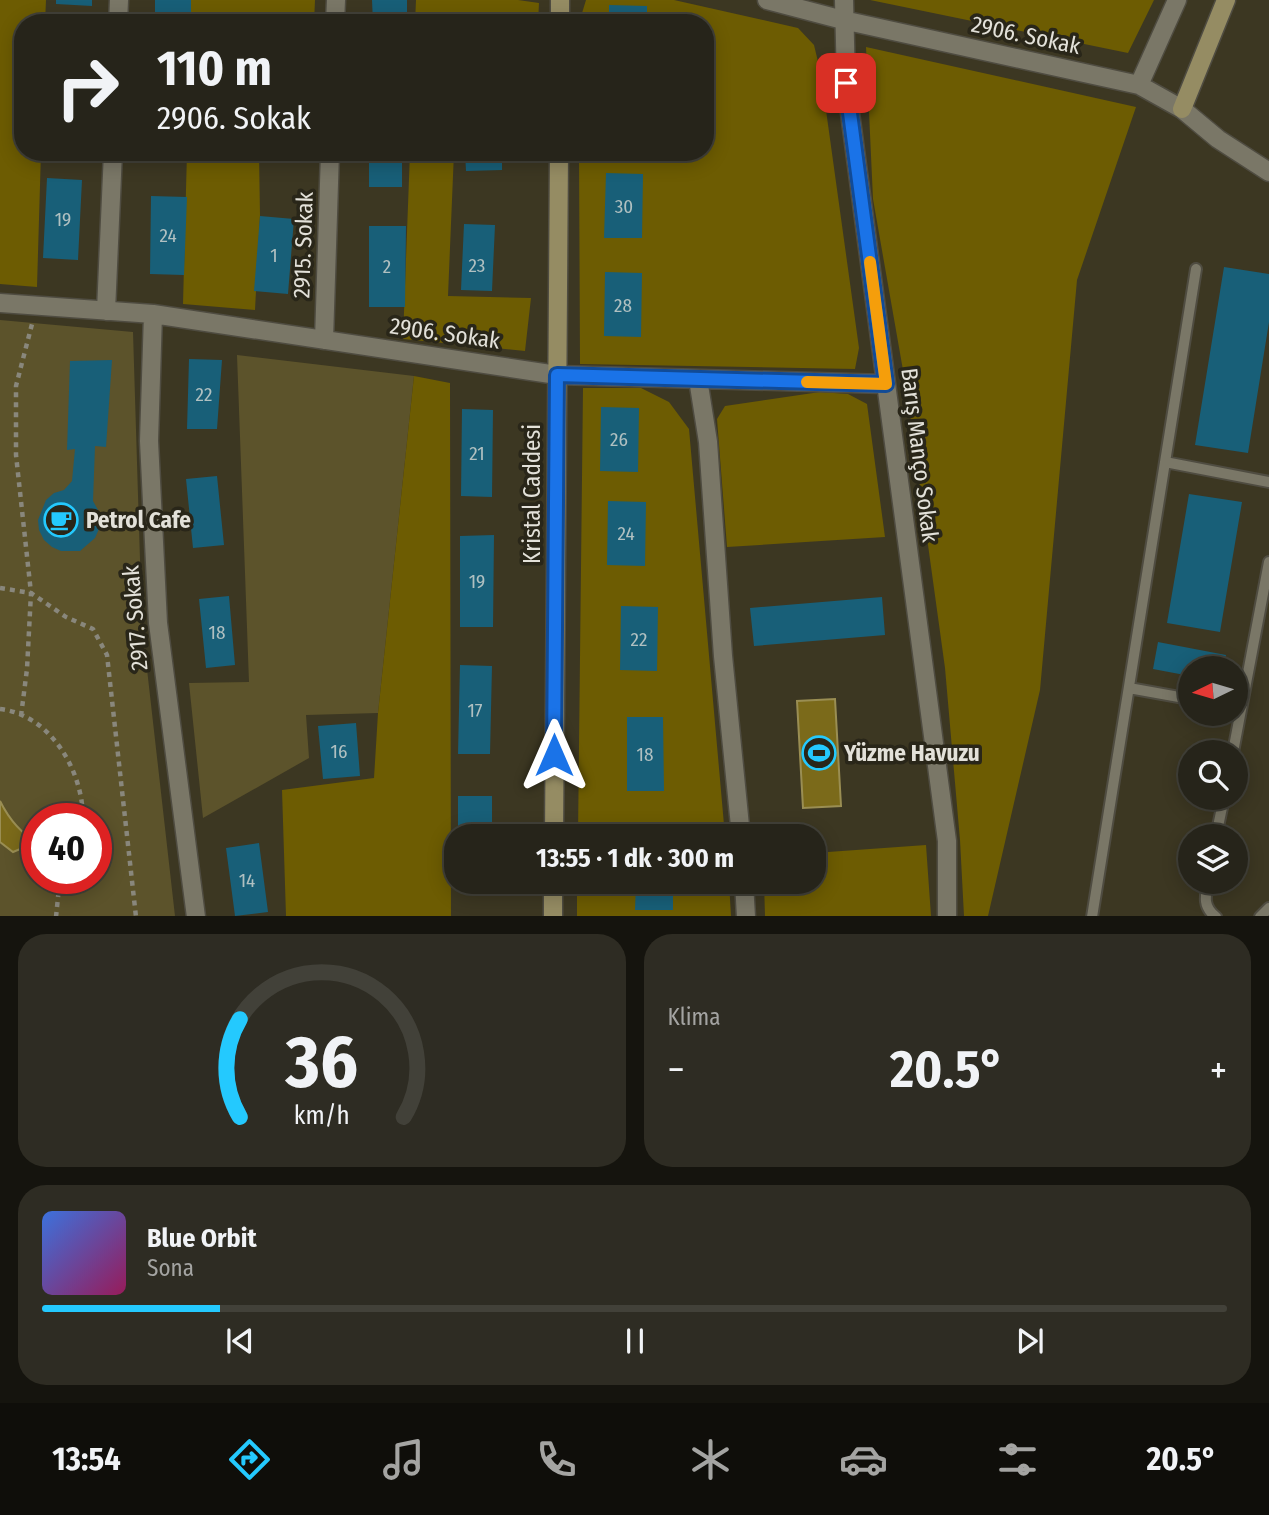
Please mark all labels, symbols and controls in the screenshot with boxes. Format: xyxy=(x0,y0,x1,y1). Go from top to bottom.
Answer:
street label: 2906. Sokak xyxy=(969,10,1083,60)
text: 110 m xyxy=(157,39,272,98)
icon: right xyxy=(42,42,133,133)
pin xyxy=(816,53,876,113)
icon: arrive xyxy=(827,64,865,102)
text: 2906. Sokak xyxy=(157,99,311,137)
street label: 2915. Sokak xyxy=(287,191,319,299)
house number: 30 xyxy=(615,195,633,218)
house number: 19 xyxy=(55,208,71,231)
house number: 24 xyxy=(159,224,177,247)
house number: 1 xyxy=(270,244,278,267)
house number: 23 xyxy=(469,254,485,277)
house number: 2 xyxy=(383,255,391,278)
house number: 28 xyxy=(614,294,632,317)
street label: 2906. Sokak xyxy=(388,311,502,355)
street label: Barış Manço Sokak xyxy=(895,366,945,544)
house number: 22 xyxy=(196,383,212,406)
street label: Kristal Caddesi xyxy=(518,424,546,564)
house number: 26 xyxy=(610,428,628,451)
house number: 21 xyxy=(469,442,485,465)
cafe icon: Petrol Cafe xyxy=(42,501,80,539)
place label: Petrol Cafe xyxy=(86,506,191,534)
house number: 24 xyxy=(617,522,635,545)
street label: 2917. Sokak xyxy=(116,564,154,672)
house number: 19 xyxy=(469,570,485,593)
house number: 18 xyxy=(209,621,225,644)
house number: 22 xyxy=(631,628,647,651)
north arrow xyxy=(1178,656,1248,726)
map controls xyxy=(1178,656,1248,894)
house number: 17 xyxy=(467,699,483,722)
position arrow xyxy=(517,718,591,792)
sports icon: Yüzme Havuzu xyxy=(800,734,838,772)
place label: Yüzme Havuzu xyxy=(843,739,980,767)
house number: 16 xyxy=(331,740,347,763)
button: search xyxy=(1178,740,1248,810)
house number: 18 xyxy=(637,743,653,766)
speed limit sign: 40 xyxy=(21,803,112,894)
button: layers xyxy=(1178,824,1248,894)
text: 13:55 · 1 dk · 300 m xyxy=(536,843,734,874)
house number: 14 xyxy=(239,869,255,892)
text: Klima xyxy=(668,1003,721,1031)
text: 36 xyxy=(284,1019,358,1106)
text: 20.5° xyxy=(890,1038,1004,1101)
text: − xyxy=(668,1047,685,1093)
text: + xyxy=(1210,1047,1227,1093)
text: km/h xyxy=(294,1100,350,1130)
text: Blue Orbit xyxy=(147,1223,257,1254)
text: Sona xyxy=(147,1254,194,1282)
icon: previous xyxy=(221,1322,259,1360)
icon: pause xyxy=(616,1322,654,1360)
icon: next xyxy=(1011,1322,1049,1360)
icon: directions xyxy=(225,1435,274,1484)
icon: music xyxy=(379,1435,428,1484)
icon: phone xyxy=(532,1435,581,1484)
icon: climate xyxy=(686,1435,735,1484)
icon: car xyxy=(839,1435,888,1484)
icon: filters xyxy=(993,1435,1042,1484)
text: 13:54 xyxy=(52,1440,121,1478)
text: 20.5° xyxy=(1146,1440,1217,1478)

